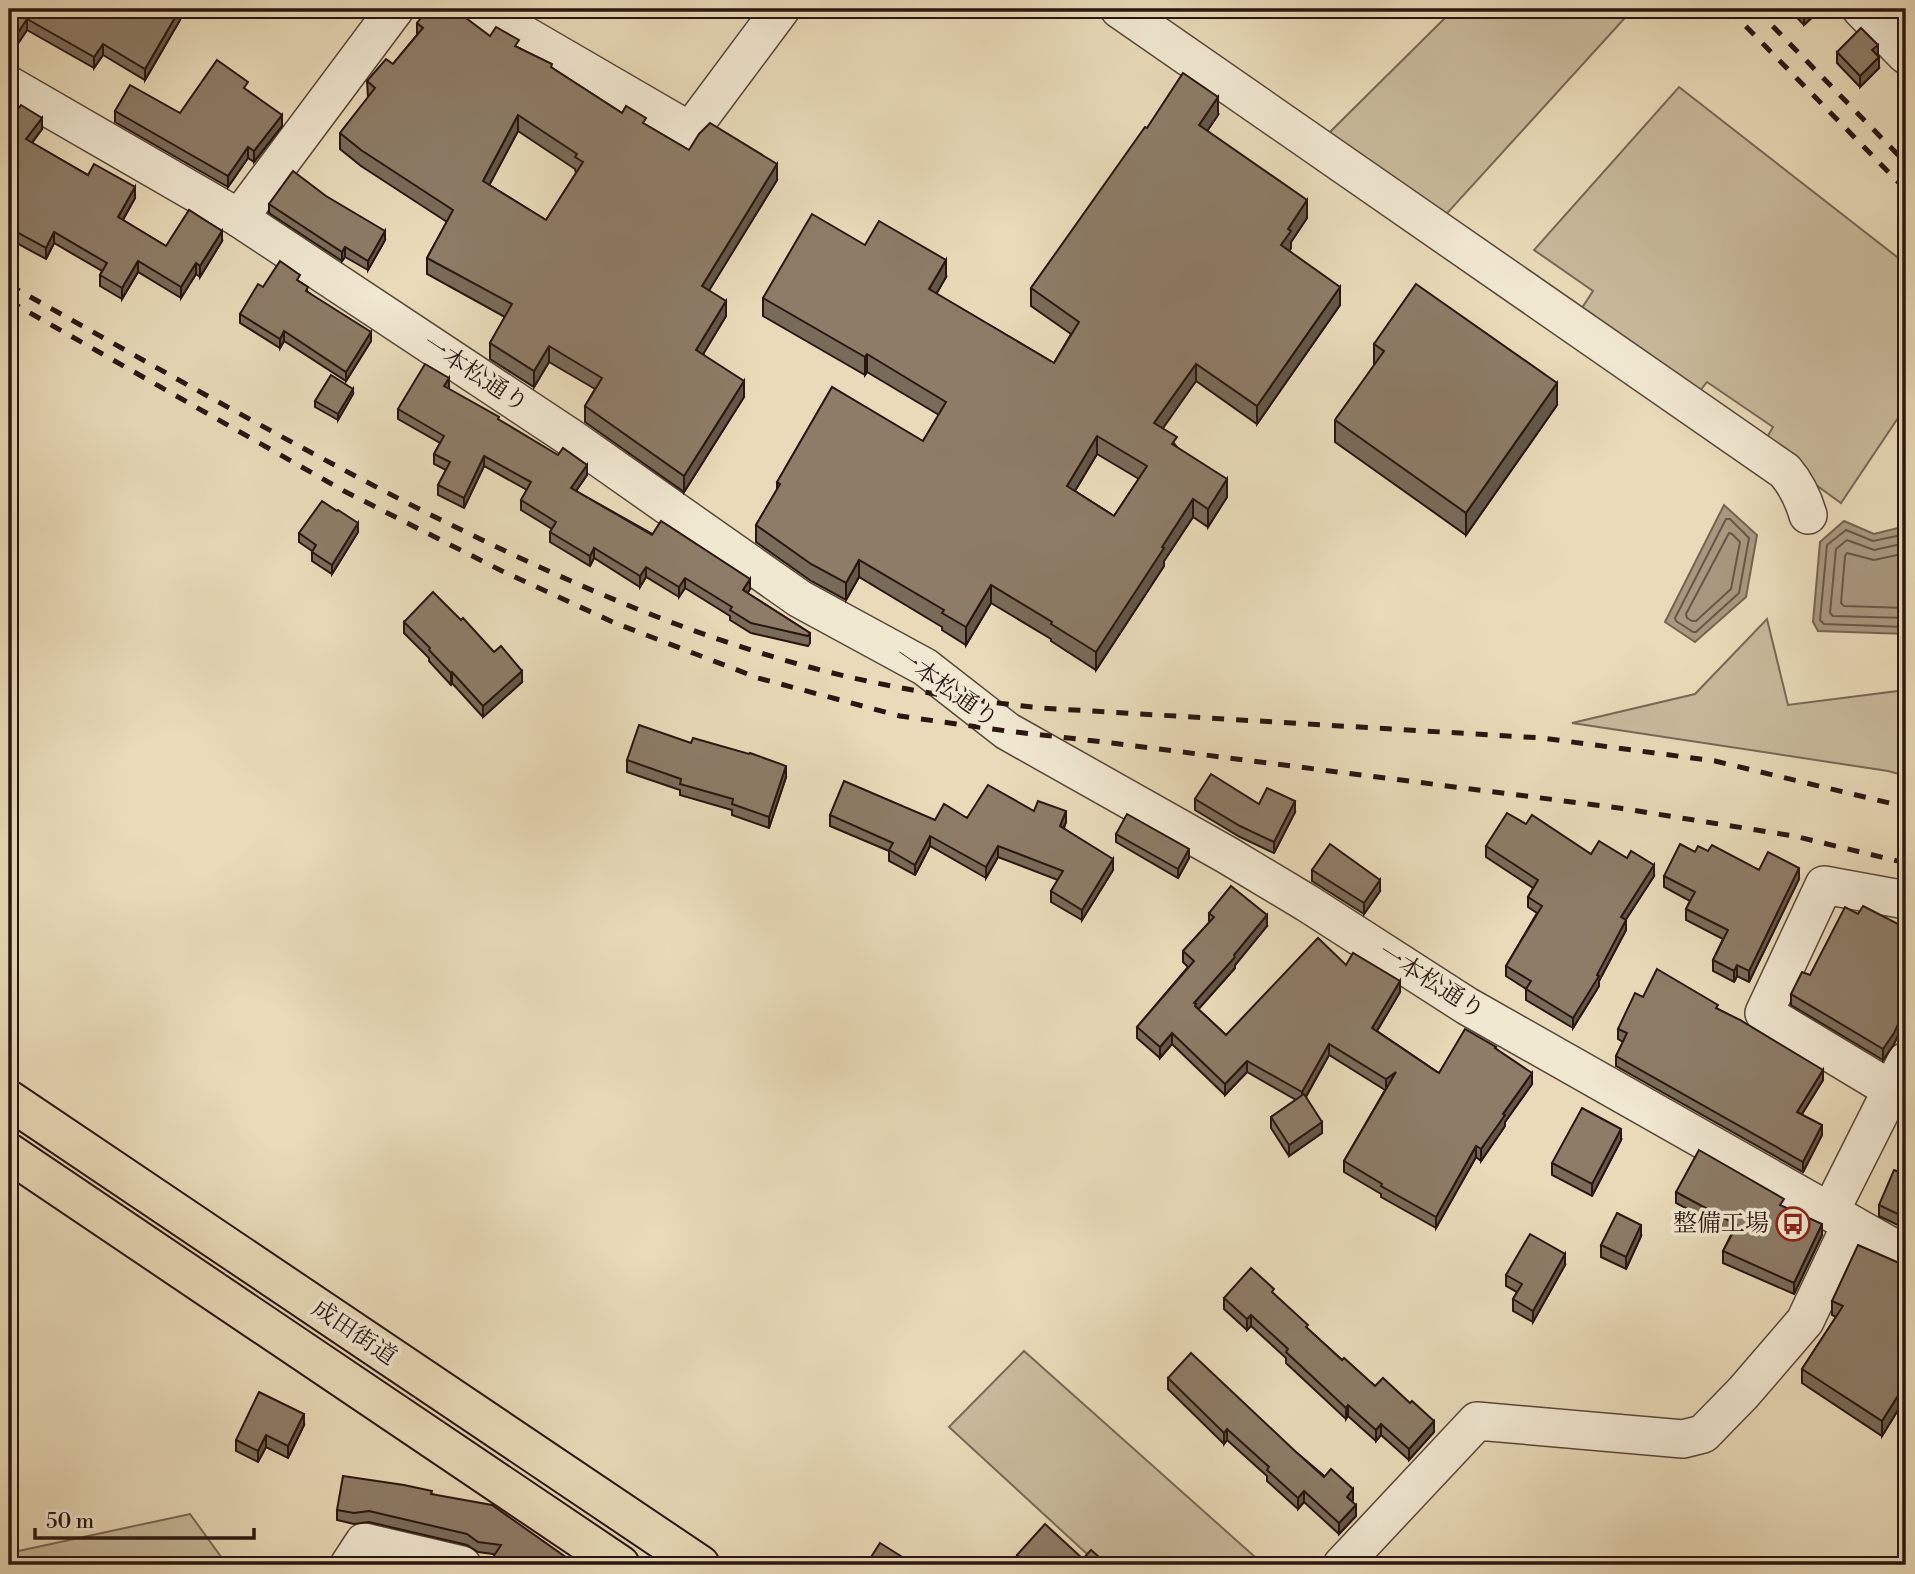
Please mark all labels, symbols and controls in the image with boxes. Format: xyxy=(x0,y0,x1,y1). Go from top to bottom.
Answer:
street label: 一本松通り xyxy=(417,329,533,419)
street label: 一本松通り xyxy=(888,641,1004,735)
street label: 一本松通り xyxy=(1372,937,1490,1027)
bus stop icon: 整備工場 xyxy=(1774,1205,1812,1243)
place label: 整備工場 xyxy=(1673,1209,1769,1239)
street label: 成田街道 xyxy=(306,1294,402,1372)
scale bar xyxy=(35,1497,254,1541)
text: 50 m xyxy=(46,1509,94,1535)

